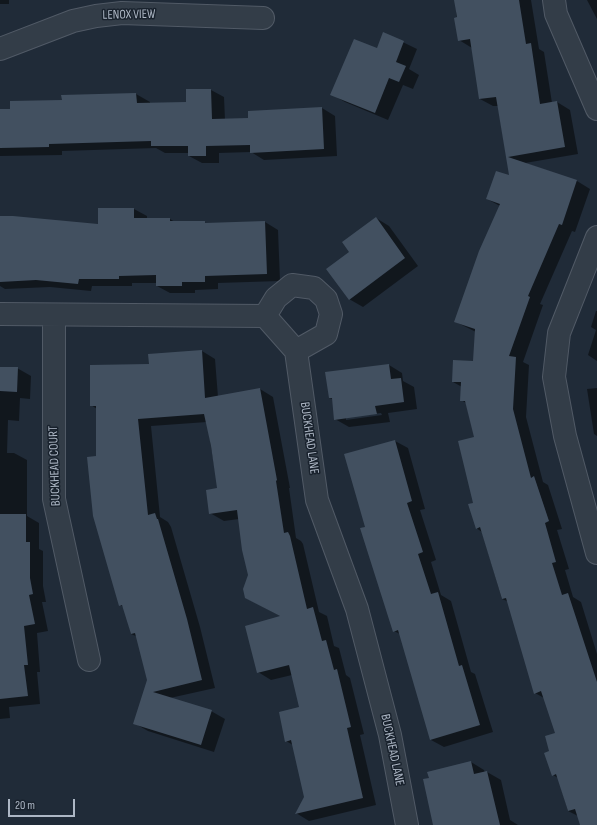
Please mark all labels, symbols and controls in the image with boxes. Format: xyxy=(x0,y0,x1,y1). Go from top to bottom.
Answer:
street label: LENOX VIEW xyxy=(102,7,156,23)
street label: BUCKHEAD LANE xyxy=(296,401,322,475)
street label: BUCKHEAD COURT xyxy=(46,426,64,506)
street label: BUCKHEAD LANE xyxy=(377,713,407,787)
scale bar xyxy=(10,791,77,817)
text: 20 m xyxy=(15,798,35,813)

